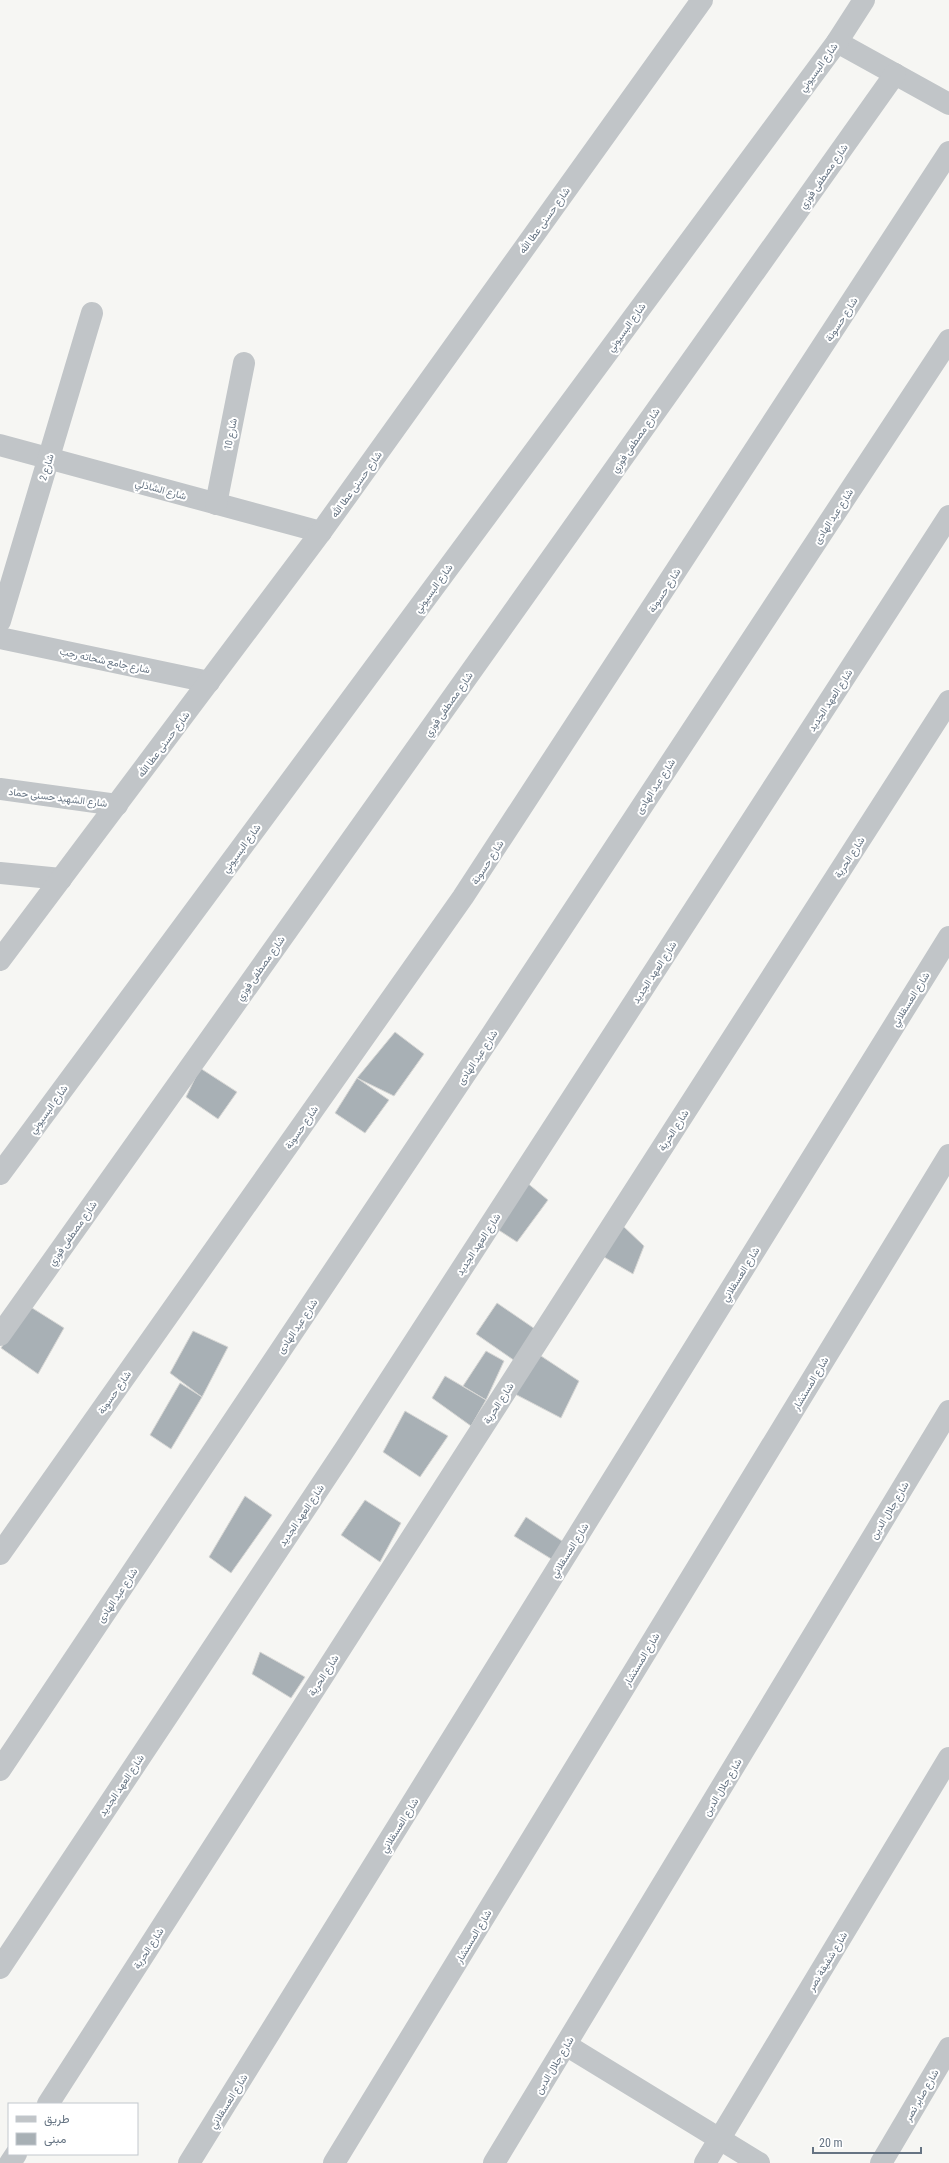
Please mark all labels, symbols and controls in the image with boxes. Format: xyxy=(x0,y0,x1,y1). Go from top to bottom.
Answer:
street label: شارع البسيوني xyxy=(797,41,842,96)
street label: شارع مصطفى فوزي xyxy=(797,142,852,212)
street label: شارع حسنى عطا الله xyxy=(517,185,573,256)
street label: شارع حسونة xyxy=(823,295,861,344)
street label: شارع البسيوني xyxy=(605,301,650,356)
street label: شارع مصطفى فوزي xyxy=(609,406,664,476)
street label: شارع 10 xyxy=(222,417,240,451)
street label: شارع حسنى عطا الله xyxy=(329,449,385,520)
street label: شارع 2 xyxy=(37,452,57,482)
street label: شارع الشاذلي xyxy=(133,477,188,505)
street label: شارع عبد الهادى xyxy=(812,487,856,546)
street label: شارع البسيوني xyxy=(412,562,457,617)
street label: شارع حسونة xyxy=(646,566,684,615)
street label: شارع جامع شحاته رجب xyxy=(58,646,151,676)
street label: شارع العهد الجديد xyxy=(806,667,855,734)
street label: شارع مصطفى فوزي xyxy=(422,670,477,740)
street label: شارع حسنى عطا الله xyxy=(135,709,192,780)
street label: شارع عبد الهادى xyxy=(634,757,678,816)
street label: شارع الشهيد حسنى حماد xyxy=(8,786,108,810)
street label: شارع البسيوني xyxy=(220,822,265,877)
street label: شارع الحرية xyxy=(832,835,868,880)
street label: شارع حسونة xyxy=(469,838,507,887)
street label: شارع مصطفى فوزي xyxy=(234,934,289,1004)
street label: شارع العهد الجديد xyxy=(630,939,679,1006)
street label: شارع العسقلاني xyxy=(889,970,934,1030)
street label: شارع عبد الهادى xyxy=(455,1028,501,1087)
street label: شارع البسيوني xyxy=(27,1083,72,1138)
street label: شارع حسونة xyxy=(283,1104,321,1152)
street label: شارع الحرية xyxy=(656,1108,692,1153)
street label: شارع مصطفى فوزي xyxy=(46,1199,101,1269)
street label: شارع العهد الجديد xyxy=(454,1211,503,1278)
street label: شارع العسقلاني xyxy=(719,1245,764,1305)
street label: شارع عبد الهادى xyxy=(275,1297,321,1356)
street label: شارع المستشار xyxy=(790,1355,831,1413)
street label: شارع حسونة xyxy=(96,1369,134,1417)
street label: شارع الحرية xyxy=(481,1381,517,1426)
street label: شارع جلال الدين xyxy=(868,1479,912,1541)
street label: شارع العهد الجديد xyxy=(277,1482,327,1549)
street label: شارع العسقلاني xyxy=(548,1521,593,1581)
street label: شارع عبد الهادى xyxy=(95,1566,141,1625)
street label: شارع المستشار xyxy=(621,1631,662,1689)
street label: شارع الحرية xyxy=(306,1653,342,1698)
street label: شارع العهد الجديد xyxy=(97,1752,147,1819)
street label: شارع جلال الدين xyxy=(701,1756,745,1818)
street label: شارع العسقلاني xyxy=(378,1796,423,1856)
street label: شارع المستشار xyxy=(453,1908,494,1966)
street label: شارع الحرية xyxy=(131,1926,167,1971)
street label: شارع شفيقة نصر xyxy=(805,1930,850,1994)
street label: شارع جلال الدين xyxy=(533,2034,577,2096)
street label: شارع صابر نصر xyxy=(902,2067,942,2124)
street label: شارع العسقلاني xyxy=(207,2072,252,2132)
legend xyxy=(8,2103,138,2155)
text: طريق xyxy=(44,2112,70,2127)
scale bar xyxy=(813,2129,921,2155)
text: مبنى xyxy=(44,2132,66,2147)
text: 20 m xyxy=(819,2136,843,2150)

